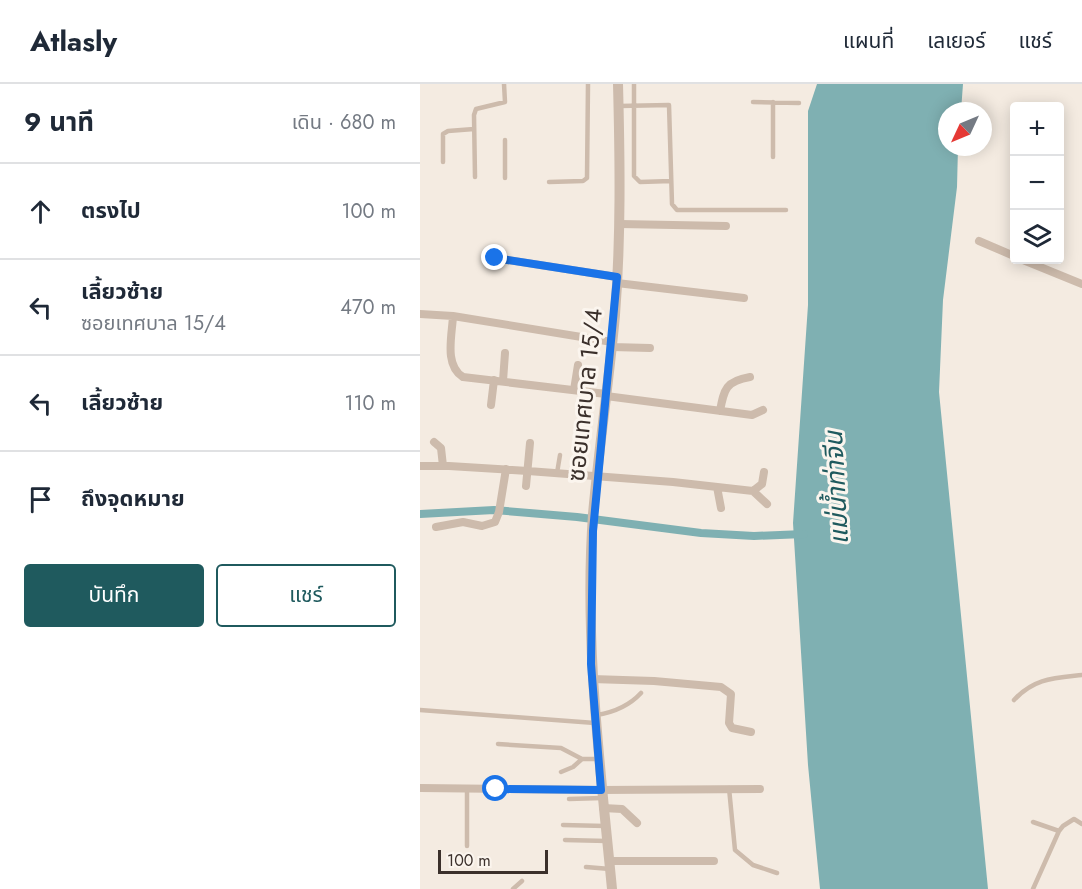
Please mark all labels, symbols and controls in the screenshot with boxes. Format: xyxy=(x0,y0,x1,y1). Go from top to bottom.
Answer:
text: Atlasly xyxy=(30,21,117,62)
text: แผนที่ xyxy=(843,26,894,56)
text: เลเยอร์ xyxy=(927,26,986,56)
text: แชร์ xyxy=(1019,26,1052,56)
north arrow xyxy=(938,102,992,156)
map controls xyxy=(1010,102,1064,264)
button: + xyxy=(1010,102,1064,156)
text: 9 นาที xyxy=(24,103,94,141)
text: เดิน · 680 m xyxy=(292,108,396,137)
button: − xyxy=(1010,156,1064,210)
text: ตรงไป xyxy=(81,194,141,226)
icon: ahead xyxy=(24,195,57,228)
text: 100 m xyxy=(341,197,396,226)
button: layers xyxy=(1010,210,1064,264)
route end xyxy=(481,244,507,270)
text: เลี้ยวซ้าย xyxy=(81,275,163,307)
icon: left xyxy=(24,291,57,324)
text: 470 m xyxy=(340,293,396,322)
street label: ซอยเทศบาล 15/4 xyxy=(558,307,611,483)
text: ซอยเทศบาล 15/4 xyxy=(81,309,226,338)
text: เลี้ยวซ้าย xyxy=(81,386,163,418)
icon: left xyxy=(24,387,57,420)
text: 110 m xyxy=(344,389,396,418)
water label: แม่น้ำท่าจีน xyxy=(814,428,858,546)
text: ถึงจุดหมาย xyxy=(81,482,185,514)
icon: arrive xyxy=(24,483,57,516)
button: บันทึก xyxy=(24,564,204,627)
button: แชร์ xyxy=(216,564,396,627)
route start xyxy=(482,775,508,801)
scale bar xyxy=(438,847,548,874)
text: 100 m xyxy=(447,849,491,872)

